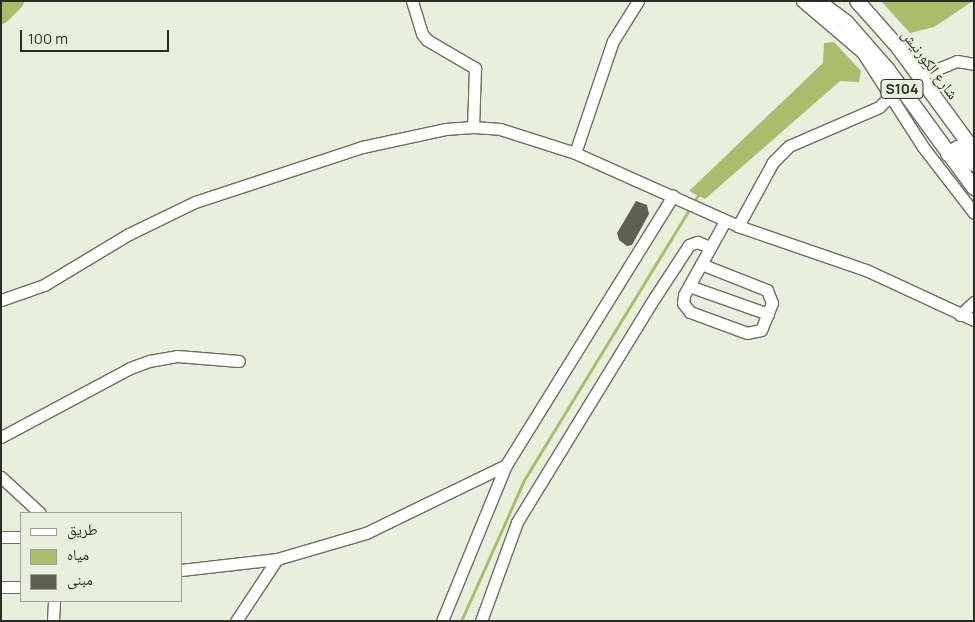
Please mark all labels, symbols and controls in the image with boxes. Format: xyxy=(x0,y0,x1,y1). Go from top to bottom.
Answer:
scale bar xyxy=(22,20,171,52)
street label: شارع الكورنيش xyxy=(898,26,962,102)
text: 100 m xyxy=(28,28,68,49)
road number: S104 xyxy=(880,78,924,100)
legend xyxy=(20,512,182,602)
text: طريق xyxy=(67,519,98,540)
text: مياه xyxy=(67,544,89,565)
text: مبنى xyxy=(67,569,93,590)

